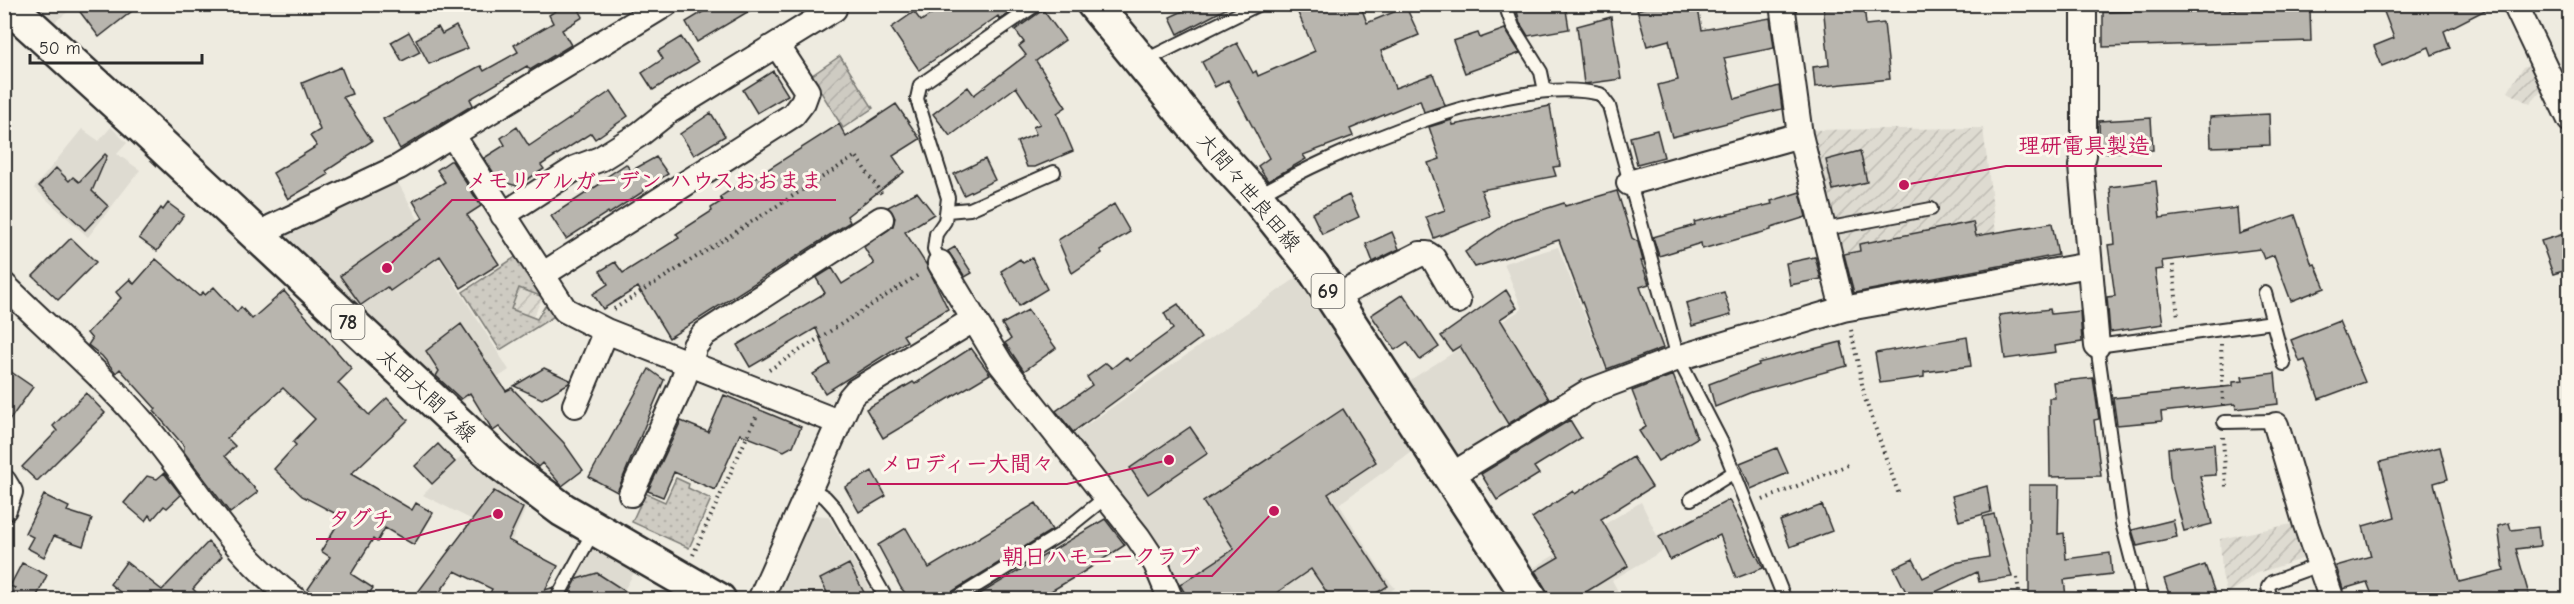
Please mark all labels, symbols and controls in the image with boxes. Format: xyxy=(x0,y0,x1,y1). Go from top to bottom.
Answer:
scale bar xyxy=(30,27,202,65)
text: 50 m xyxy=(39,38,81,59)
callout: 理研電具製造 xyxy=(2006,126,2162,166)
street label: 大間々世良田線 xyxy=(1193,128,1305,256)
text: 理研電具製造 xyxy=(2018,133,2150,159)
callout: メモリアルガーデン ハウスおおまま xyxy=(452,160,836,200)
text: メモリアルガーデン ハウスおおまま xyxy=(465,168,823,194)
road number: 69 xyxy=(1312,274,1344,308)
road number: 78 xyxy=(332,305,364,339)
street label: 太田大間々線 xyxy=(373,343,481,447)
callout: メロディー大間々 xyxy=(867,444,1067,484)
text: メロディー大間々 xyxy=(880,451,1054,477)
callout: タグチ xyxy=(316,499,406,539)
text: タグチ xyxy=(329,506,393,532)
callout: 朝日ハモ二ークラブ xyxy=(990,536,1212,576)
text: 朝日ハモ二ークラブ xyxy=(1002,544,1200,570)

